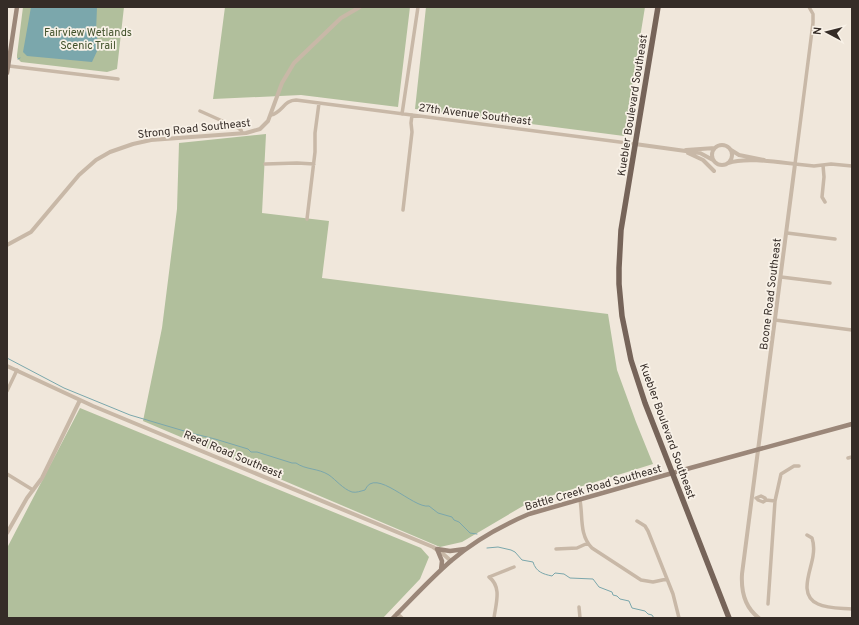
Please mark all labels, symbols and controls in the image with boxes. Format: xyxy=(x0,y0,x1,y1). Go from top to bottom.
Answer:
north arrow xyxy=(807,12,847,52)
park label: Fairview Wetlands Scenic Trail xyxy=(44,26,132,53)
text: N xyxy=(811,26,825,36)
street label: Kuebler Boulevard Southeast xyxy=(615,33,651,177)
street label: 27th Avenue Southeast xyxy=(418,101,532,129)
street label: Strong Road Southeast xyxy=(137,116,251,142)
street label: Boone Road Southeast xyxy=(757,237,785,351)
street label: Kuebler Boulevard Southeast xyxy=(636,362,698,501)
street label: Reed Road Southeast xyxy=(181,428,284,482)
street label: Battle Creek Road Southeast xyxy=(523,462,663,514)

